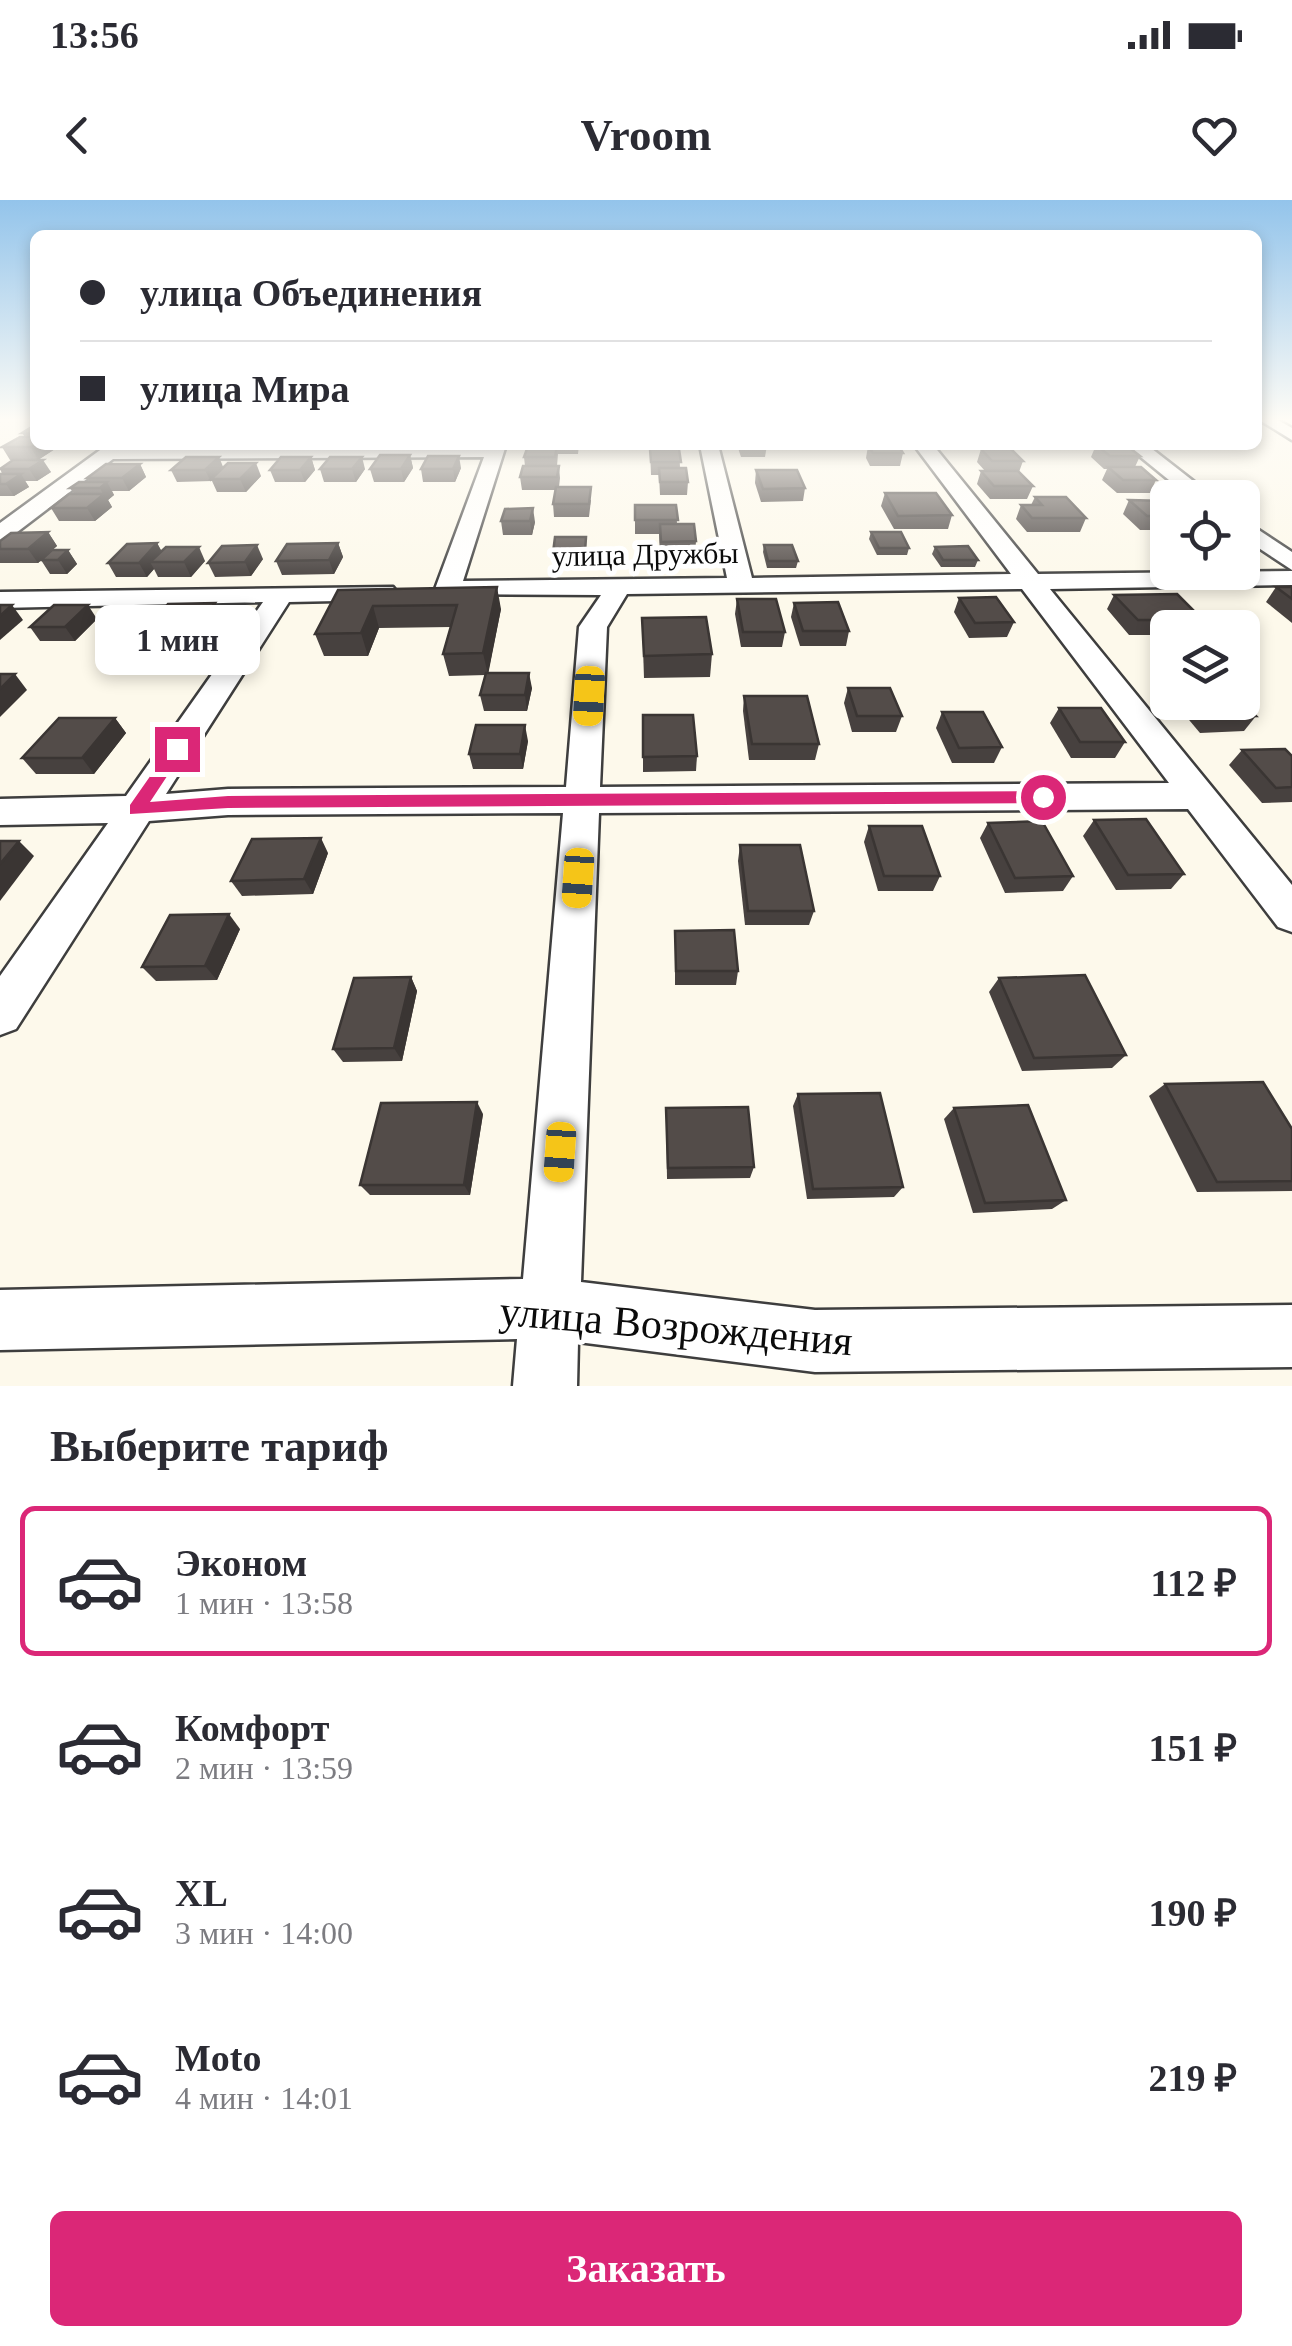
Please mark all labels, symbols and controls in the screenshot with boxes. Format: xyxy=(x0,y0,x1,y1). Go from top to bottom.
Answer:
text: 13:56 xyxy=(50,14,139,56)
icon: back xyxy=(50,108,105,163)
icon: heart xyxy=(1187,108,1242,163)
text: Vroom xyxy=(581,110,711,160)
text: улица Объединения xyxy=(140,272,482,314)
text: улица Мира xyxy=(140,368,350,410)
map controls xyxy=(1150,480,1260,720)
button: locate xyxy=(1150,480,1260,590)
street label: улица Дружбы xyxy=(551,536,739,572)
callout: 1 мин xyxy=(94,604,260,674)
button: layers xyxy=(1150,610,1260,720)
text: 1 мин xyxy=(136,622,219,658)
car xyxy=(572,665,606,727)
route end xyxy=(155,727,200,772)
route start xyxy=(1021,775,1066,820)
car xyxy=(561,847,595,909)
car xyxy=(543,1121,577,1183)
street label: улица Возрождения xyxy=(498,1288,854,1364)
text: Выберите тариф xyxy=(50,1421,389,1471)
icon: car xyxy=(55,1536,145,1626)
text: Эконом xyxy=(175,1542,307,1584)
text: 112 ₽ xyxy=(1150,1562,1237,1604)
text: 1 мин · 13:58 xyxy=(175,1585,353,1621)
icon: car xyxy=(55,1701,145,1791)
text: Комфорт xyxy=(175,1707,329,1749)
text: 151 ₽ xyxy=(1148,1727,1237,1769)
text: 2 мин · 13:59 xyxy=(175,1750,353,1786)
icon: car xyxy=(55,1866,145,1956)
text: XL xyxy=(175,1872,228,1914)
text: 190 ₽ xyxy=(1148,1892,1237,1934)
text: 3 мин · 14:00 xyxy=(175,1915,353,1951)
icon: car xyxy=(55,2031,145,2121)
text: Moto xyxy=(175,2037,262,2079)
text: 219 ₽ xyxy=(1148,2057,1237,2099)
text: 4 мин · 14:01 xyxy=(175,2080,353,2116)
button: Заказать xyxy=(50,2211,1242,2326)

